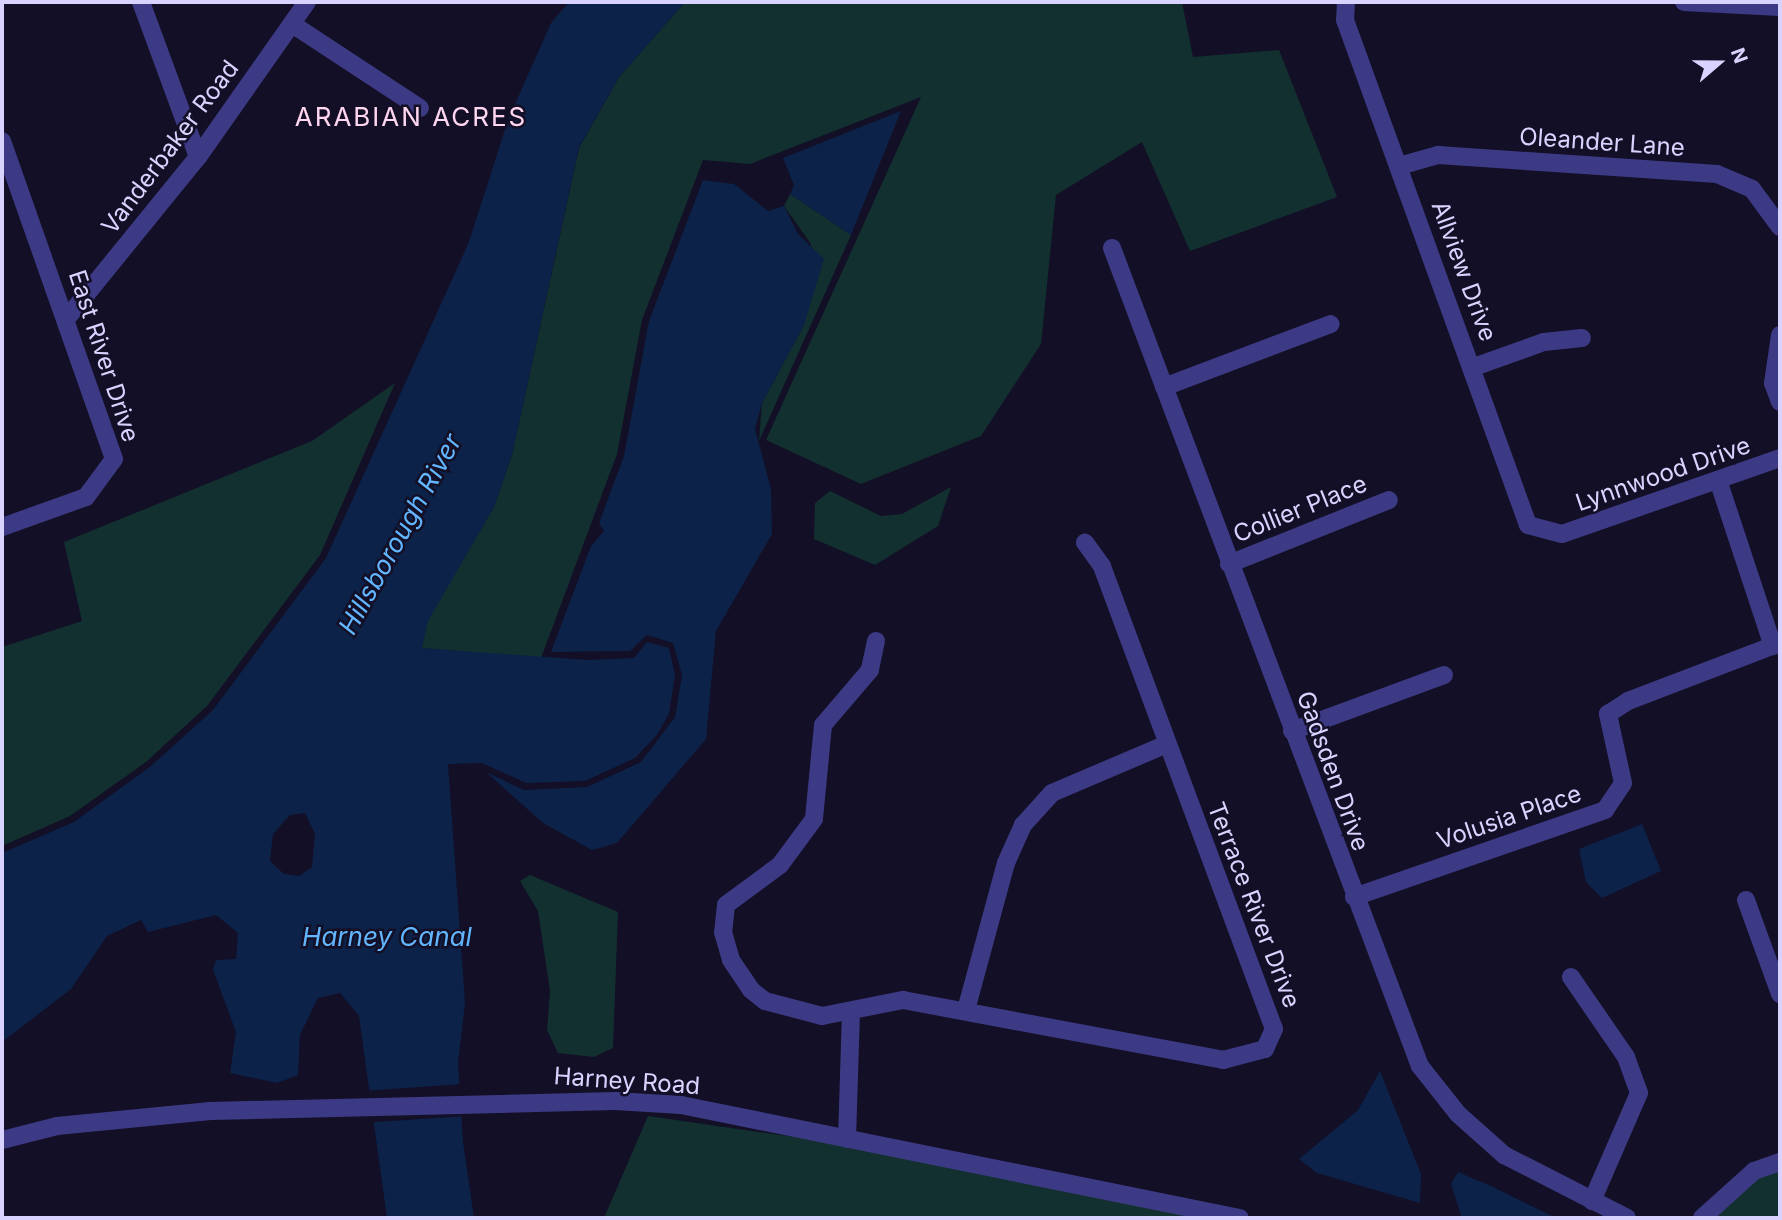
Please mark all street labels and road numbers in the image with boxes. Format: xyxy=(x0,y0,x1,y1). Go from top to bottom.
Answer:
street label: Vanderbaker Road xyxy=(95,55,245,239)
street label: Oleander Lane xyxy=(1518,122,1686,162)
street label: Allview Drive xyxy=(1425,197,1503,345)
street label: East River Drive xyxy=(63,267,145,445)
street label: Lynnwood Drive xyxy=(1572,431,1754,517)
street label: Collier Place xyxy=(1229,469,1371,549)
street label: Gadsden Drive xyxy=(1291,687,1375,855)
street label: Volusia Place xyxy=(1433,779,1585,855)
street label: Terrace River Drive xyxy=(1202,798,1306,1012)
street label: Harney Road xyxy=(553,1062,701,1100)

